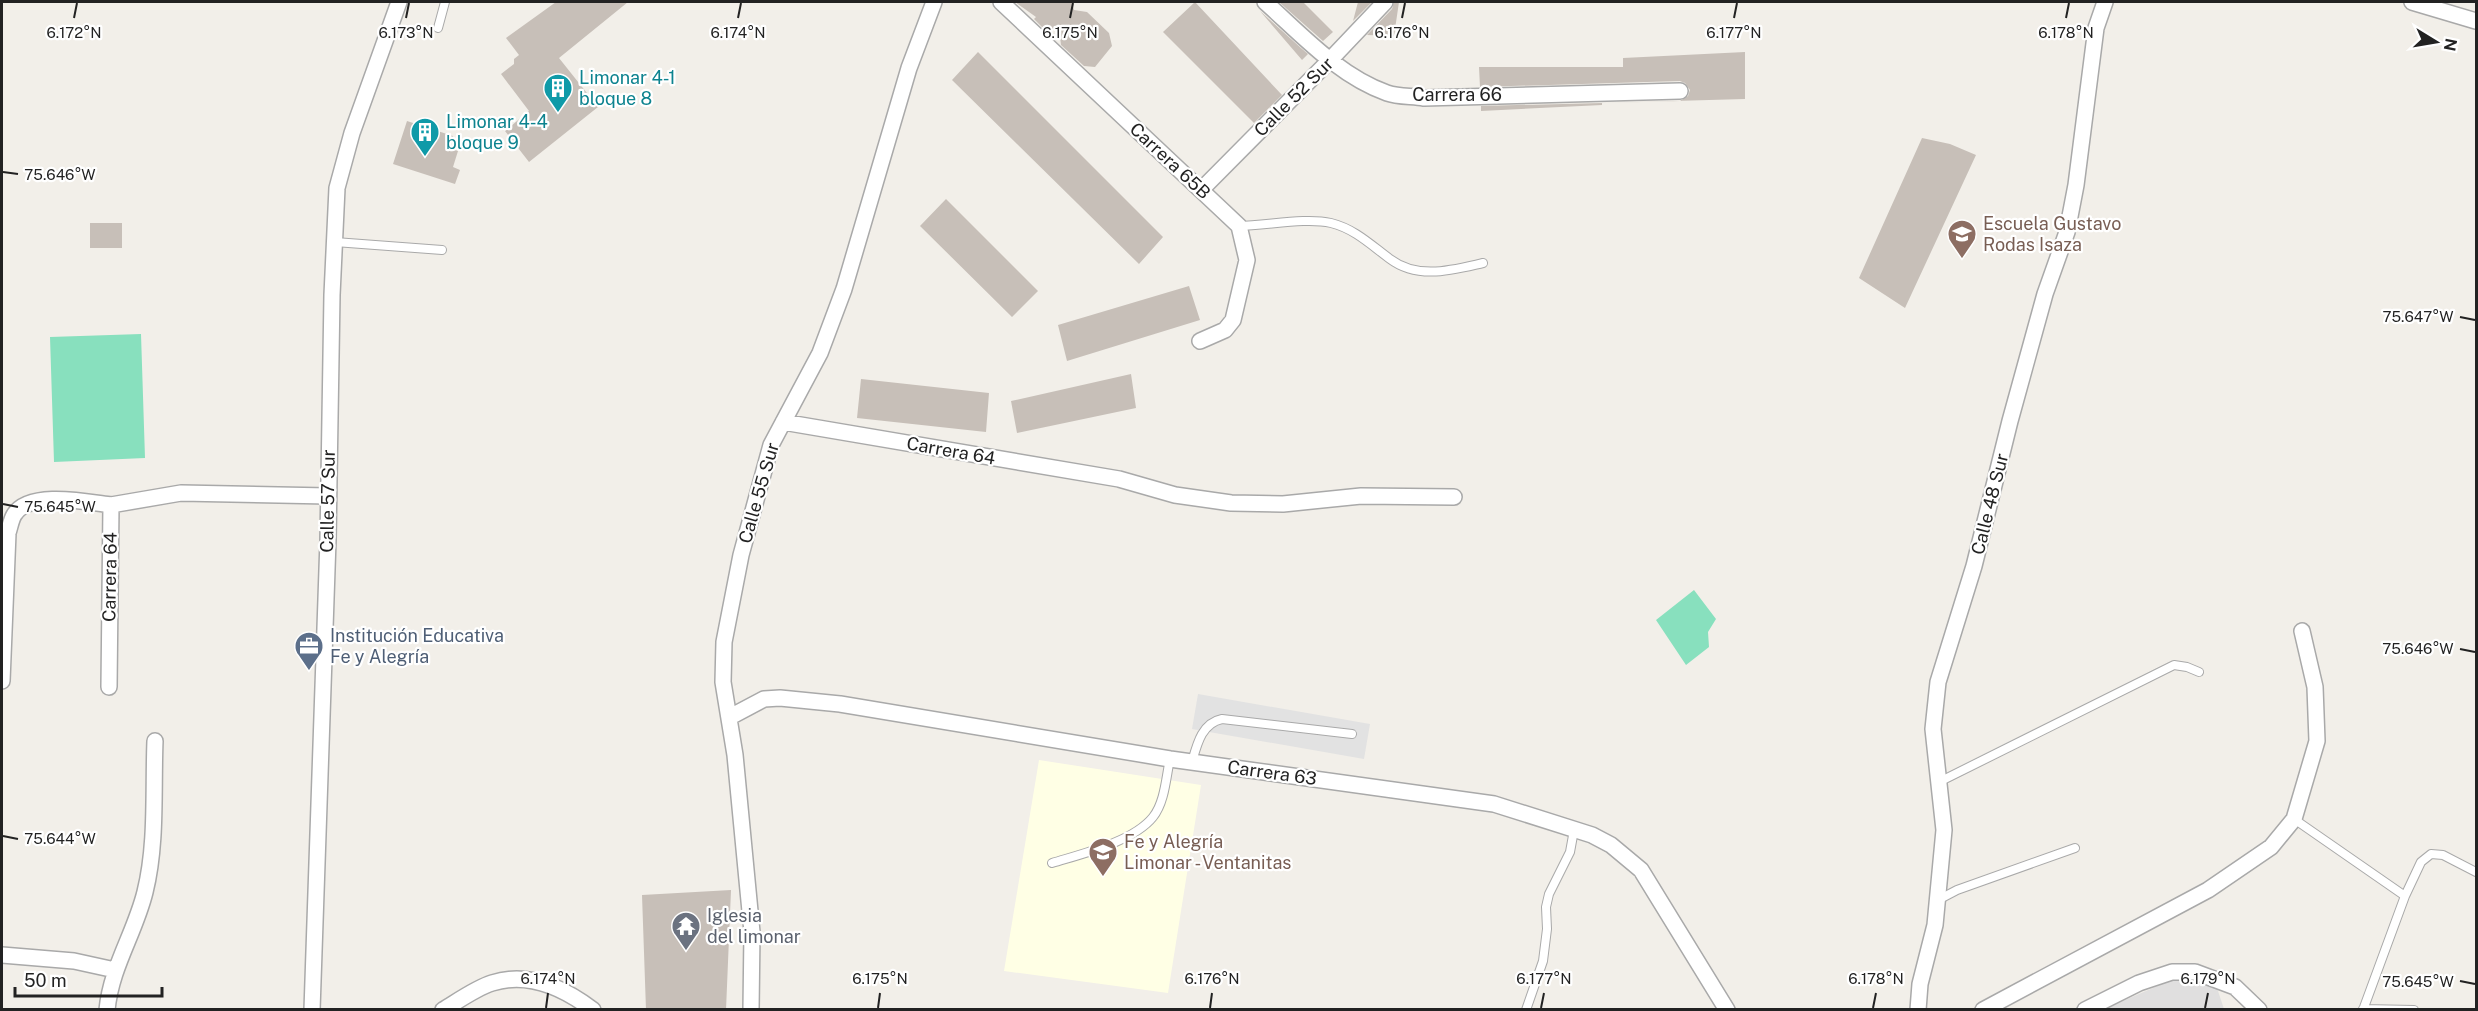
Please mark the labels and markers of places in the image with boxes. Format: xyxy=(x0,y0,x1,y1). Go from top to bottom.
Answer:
place label: Limonar 4-1 bloque 8 xyxy=(579,67,676,109)
building icon: Limonar 4-1 bloque 8 xyxy=(542,72,574,114)
place label: Limonar 4-4 bloque 9 xyxy=(446,111,548,153)
building icon: Limonar 4-4 bloque 9 xyxy=(409,116,441,158)
place label: Escuela Gustavo Rodas Isaza xyxy=(1983,213,2121,255)
school or university icon: Escuela Gustavo Rodas Isaza xyxy=(1946,218,1978,260)
place label: Institución Educativa Fe y Alegría xyxy=(330,625,504,667)
office icon: Institución Educativa Fe y Alegría xyxy=(293,630,325,672)
place label: Fe y Alegría Limonar - Ventanitas xyxy=(1124,831,1291,873)
school or university icon: Fe y Alegría Limonar - Ventanitas xyxy=(1087,836,1119,878)
place label: Iglesia del limonar xyxy=(707,905,801,947)
temple icon: Iglesia del limonar xyxy=(670,910,702,952)

